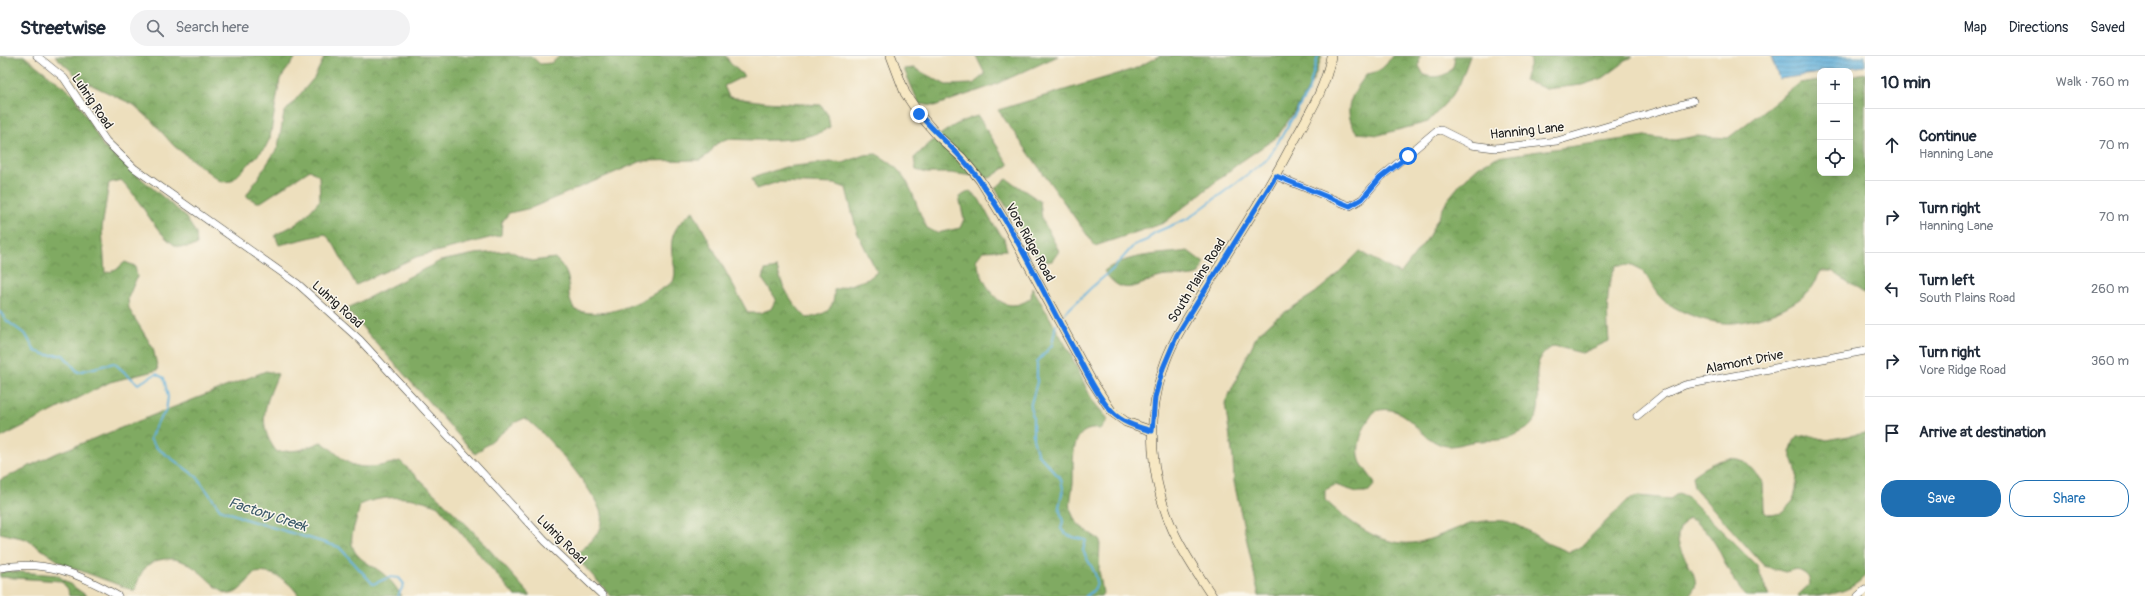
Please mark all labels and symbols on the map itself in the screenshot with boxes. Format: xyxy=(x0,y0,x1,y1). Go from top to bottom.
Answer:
street label: Luhrig Road xyxy=(68,71,116,132)
route end xyxy=(910,105,928,123)
street label: Hanning Lane xyxy=(1489,119,1565,143)
route start xyxy=(1399,147,1417,165)
street label: Vore Ridge Road xyxy=(1002,200,1058,284)
street label: South Plains Road xyxy=(1165,235,1229,326)
street label: Luhrig Road xyxy=(308,278,366,332)
street label: Alamont Drive xyxy=(1704,346,1785,377)
water label: Factory Creek xyxy=(227,494,310,535)
street label: Luhrig Road xyxy=(533,512,589,568)

